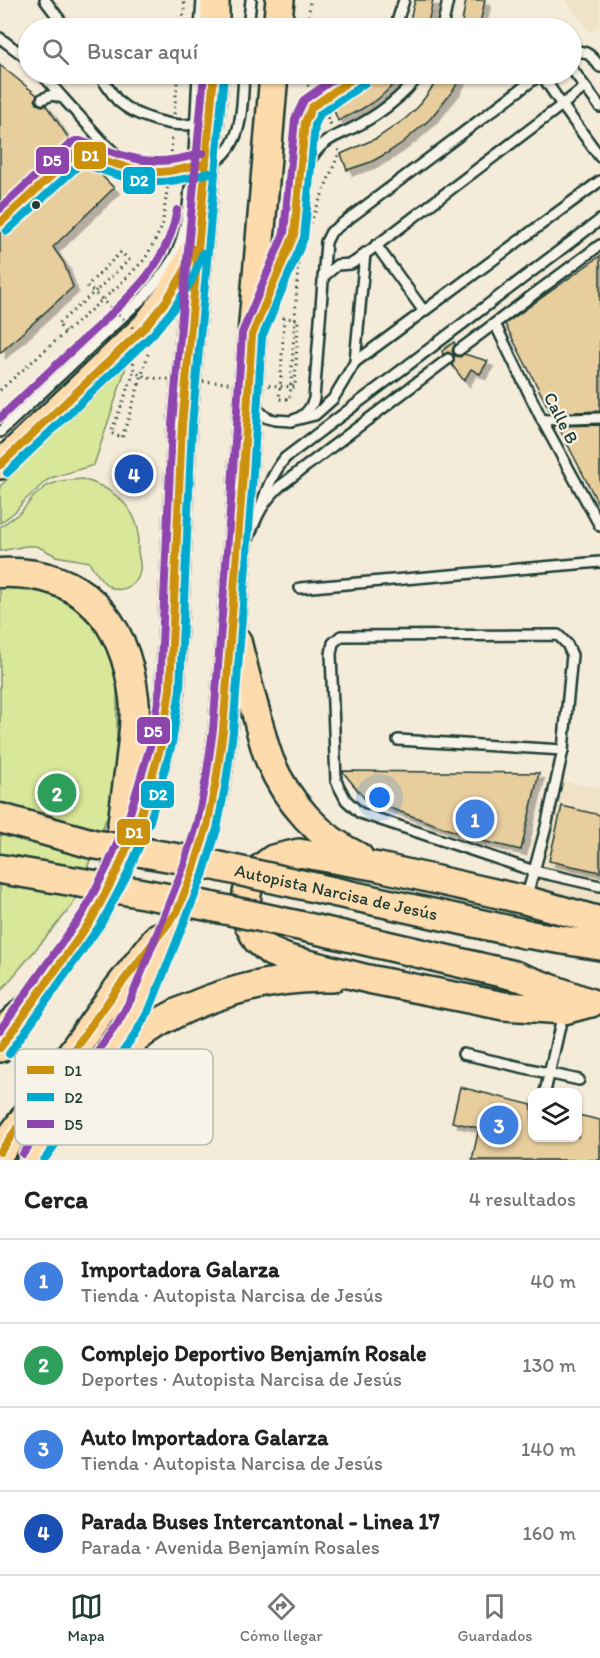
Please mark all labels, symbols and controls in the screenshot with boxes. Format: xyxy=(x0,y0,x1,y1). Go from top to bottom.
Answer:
search box xyxy=(18,18,582,84)
icon: search xyxy=(39,35,72,68)
text: Buscar aquí xyxy=(87,38,198,65)
line badge: D1 xyxy=(73,141,107,170)
line badge: D5 xyxy=(35,146,70,175)
text: D1 xyxy=(81,146,100,165)
text: D5 xyxy=(43,151,62,170)
line badge: D2 xyxy=(122,166,156,195)
text: D2 xyxy=(129,171,149,190)
unlabelled marker xyxy=(30,199,42,211)
street label: Calle B xyxy=(539,388,583,448)
pin: 4 xyxy=(114,452,154,496)
line badge: D5 xyxy=(136,716,171,745)
text: D5 xyxy=(144,722,163,741)
pin: 2 xyxy=(38,770,76,816)
line badge: D2 xyxy=(140,780,175,809)
your location xyxy=(365,783,394,812)
text: D2 xyxy=(148,785,168,804)
pin: 1 xyxy=(456,796,494,842)
line badge: D1 xyxy=(116,818,151,846)
text: D1 xyxy=(125,823,144,842)
street label: Autopista Narcisa de Jesús xyxy=(233,859,440,925)
legend xyxy=(15,1049,213,1145)
text: D1 xyxy=(64,1061,83,1080)
text: D2 xyxy=(64,1088,84,1107)
map controls xyxy=(528,1088,582,1142)
button: layers xyxy=(528,1088,582,1142)
pin: 3 xyxy=(480,1102,518,1148)
text: D5 xyxy=(64,1115,83,1134)
text: Cerca xyxy=(24,1183,88,1215)
text: 4 resultados xyxy=(469,1187,576,1211)
text: Importadora Galarza xyxy=(81,1256,279,1283)
text: 1 xyxy=(39,1269,48,1293)
text: 40 m xyxy=(530,1269,576,1293)
text: Tienda · Autopista Narcisa de Jesús xyxy=(81,1283,383,1307)
text: Complejo Deportivo Benjamín Rosale xyxy=(81,1340,427,1367)
text: 2 xyxy=(38,1353,49,1377)
text: 130 m xyxy=(522,1353,576,1377)
text: Deportes · Autopista Narcisa de Jesús xyxy=(81,1367,402,1391)
text: Auto Importadora Galarza xyxy=(81,1424,328,1451)
text: 3 xyxy=(38,1437,49,1461)
text: 140 m xyxy=(521,1437,576,1461)
text: Tienda · Autopista Narcisa de Jesús xyxy=(81,1451,383,1475)
text: Parada Buses Intercantonal - Linea 17 xyxy=(81,1508,440,1535)
text: 4 xyxy=(37,1521,50,1545)
text: 160 m xyxy=(523,1521,576,1545)
text: Parada · Avenida Benjamín Rosales xyxy=(81,1535,380,1559)
tab: Mapa xyxy=(67,1590,105,1645)
tab: Cómo llegar xyxy=(240,1590,323,1645)
tab: Guardados xyxy=(457,1590,532,1645)

